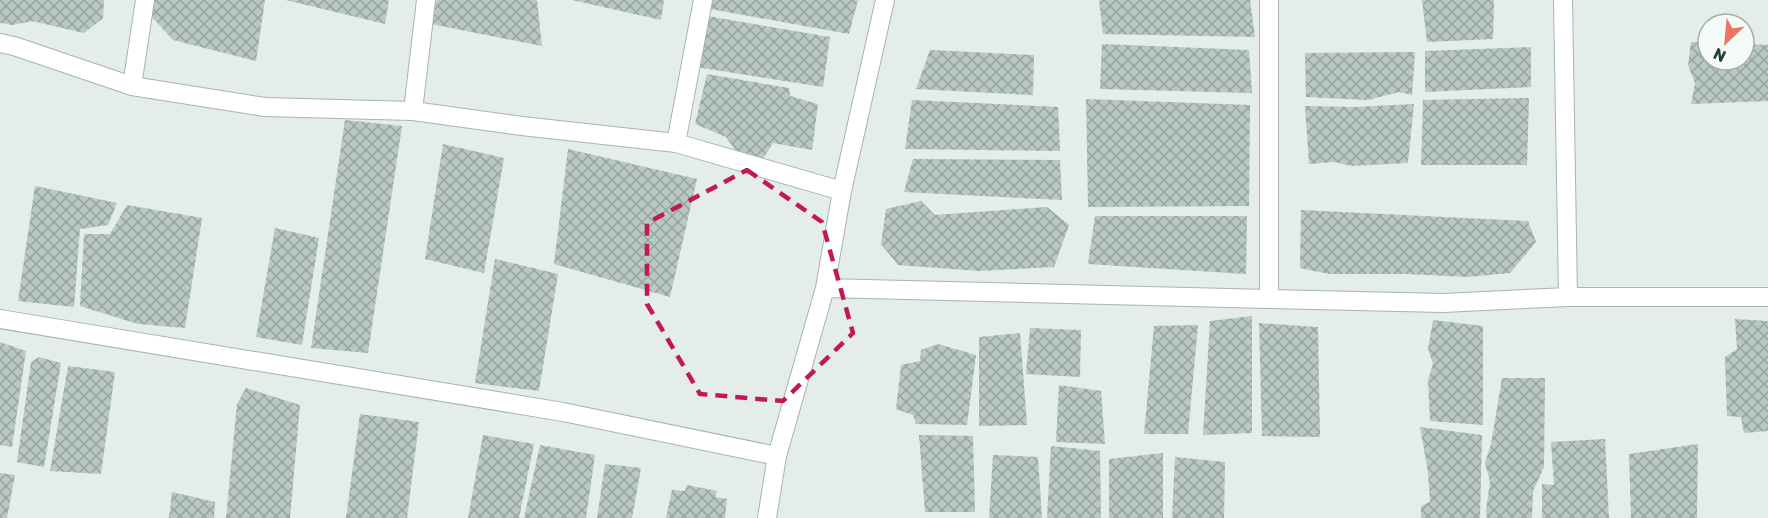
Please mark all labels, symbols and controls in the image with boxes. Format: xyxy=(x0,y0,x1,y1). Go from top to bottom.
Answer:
north arrow xyxy=(1696,12,1756,72)
text: N xyxy=(1710,44,1729,66)

